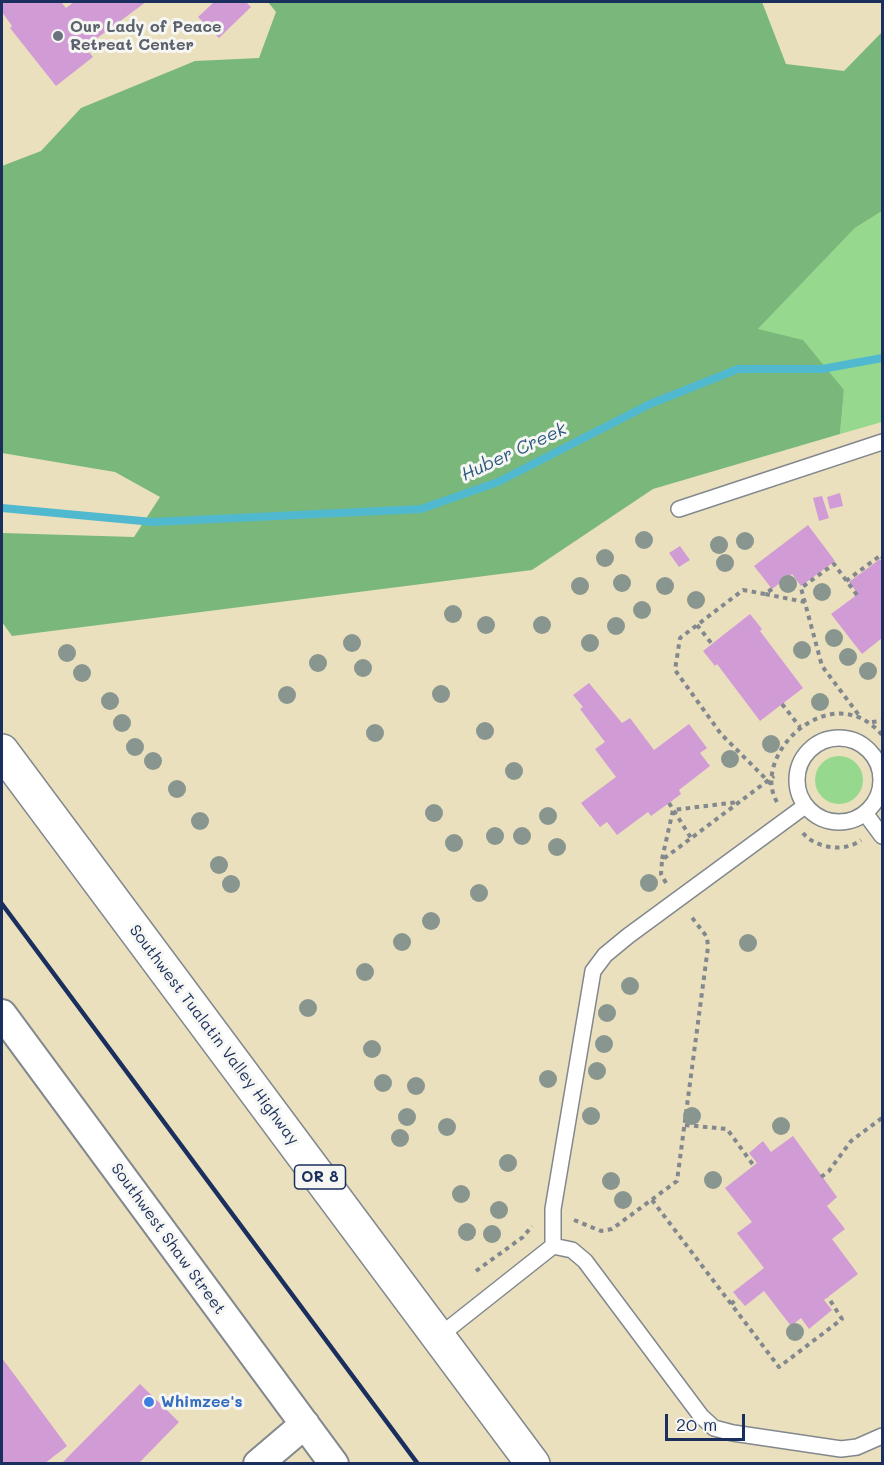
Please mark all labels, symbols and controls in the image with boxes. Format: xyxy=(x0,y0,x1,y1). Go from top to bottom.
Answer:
place label: Our Lady of Peace Retreat Center xyxy=(70,17,222,55)
marker: Our Lady of Peace Retreat Center xyxy=(51,29,65,43)
water label: Huber Creek xyxy=(458,418,570,486)
street label: Southwest Tualatin Valley Highway xyxy=(125,921,303,1149)
street label: Southwest Shaw Street xyxy=(107,1160,229,1318)
road number: OR 8 xyxy=(294,1165,346,1189)
place label: Whimzee's xyxy=(161,1392,242,1412)
marker: Whimzee's xyxy=(142,1395,156,1409)
scale bar xyxy=(668,1402,748,1440)
text: 20 m xyxy=(676,1412,717,1436)

